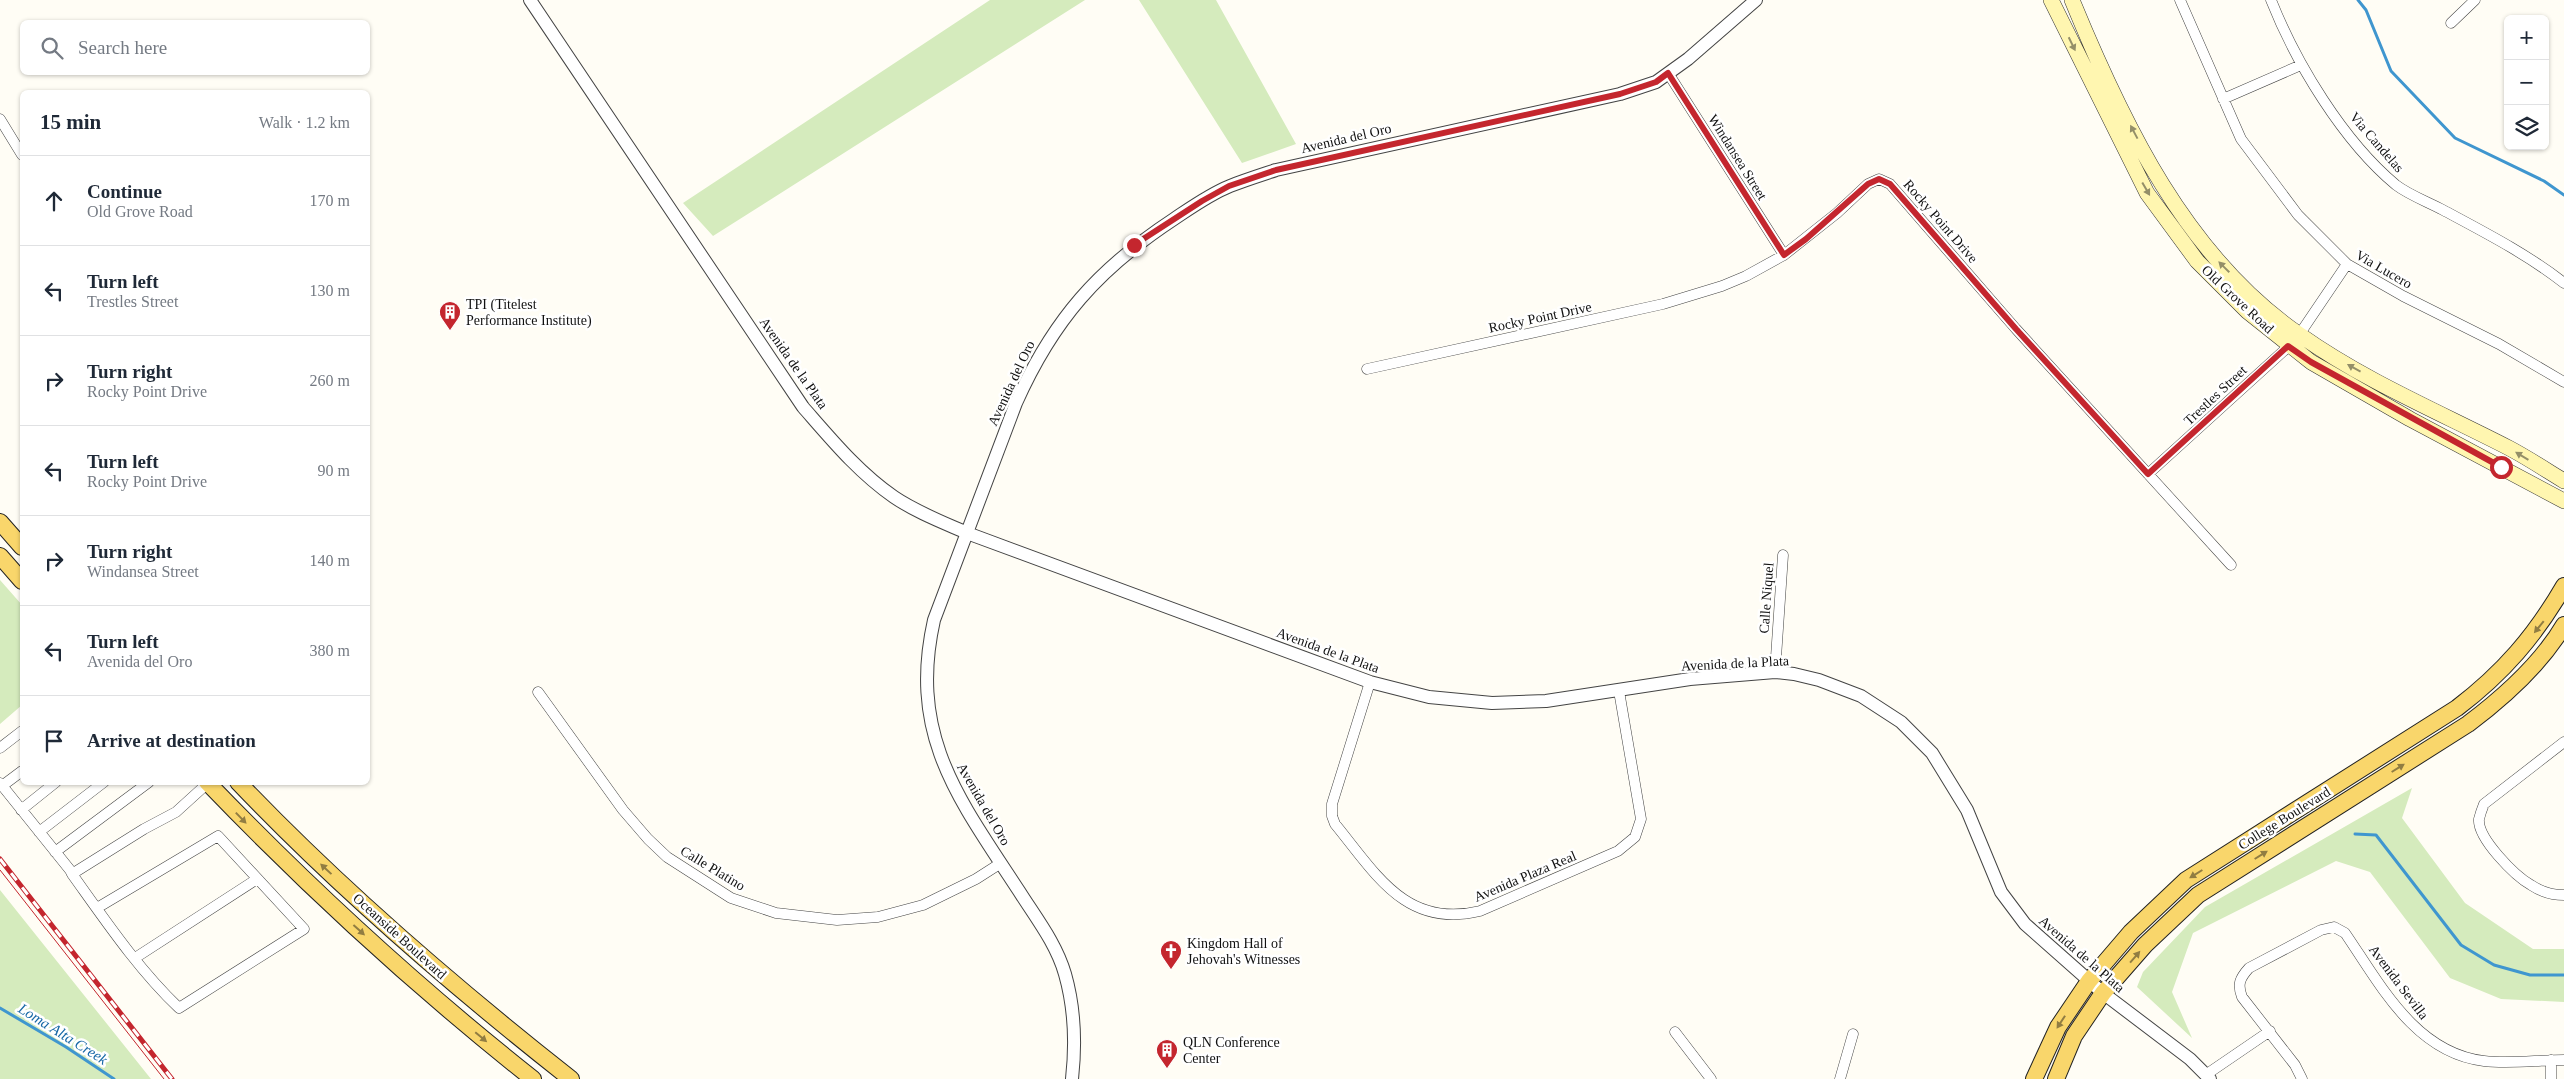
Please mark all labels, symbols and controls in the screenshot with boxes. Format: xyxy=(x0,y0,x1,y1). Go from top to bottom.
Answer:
map controls xyxy=(2504,15,2549,150)
button: + xyxy=(2504,15,2549,60)
search box xyxy=(20,20,370,75)
icon: search xyxy=(38,34,66,62)
text: Search here xyxy=(78,37,167,58)
one-way arrow xyxy=(2068,37,2076,51)
button: − xyxy=(2504,60,2549,105)
button: layers xyxy=(2504,105,2549,150)
street label: Via Candelas xyxy=(2347,109,2407,175)
text: 15 min xyxy=(40,110,101,134)
street label: Windansea Street xyxy=(1705,112,1770,203)
text: Walk · 1.2 km xyxy=(259,114,350,131)
street label: Avenida del Oro xyxy=(1299,121,1393,156)
one-way arrow xyxy=(2130,125,2138,139)
street label: Rocky Point Drive xyxy=(1901,177,1981,266)
text: Continue xyxy=(87,181,162,202)
one-way arrow xyxy=(2141,182,2150,195)
icon: ahead xyxy=(40,187,68,215)
text: 170 m xyxy=(310,192,350,209)
text: Old Grove Road xyxy=(87,203,193,220)
route end xyxy=(1123,234,1146,257)
street label: Via Lucero xyxy=(2353,247,2415,292)
one-way arrow xyxy=(2218,261,2230,273)
street label: Old Grove Road xyxy=(2199,262,2277,336)
text: Turn left xyxy=(87,271,159,292)
icon: left xyxy=(40,277,68,305)
text: 130 m xyxy=(310,282,350,299)
text: Trestles Street xyxy=(87,293,178,310)
place label: TPI (Titelest Performance Institute) xyxy=(466,297,592,329)
street label: Rocky Point Drive xyxy=(1487,299,1593,336)
building icon: TPI (Titelest Performance Institute) xyxy=(438,300,462,331)
street label: Avenida de la Plata xyxy=(756,315,831,413)
street label: Avenida del Oro xyxy=(985,338,1038,428)
text: Turn right xyxy=(87,361,172,382)
street label: Trestles Street xyxy=(2181,363,2250,428)
one-way arrow xyxy=(2348,364,2361,373)
icon: right xyxy=(40,367,68,395)
text: 260 m xyxy=(310,372,350,389)
text: Rocky Point Drive xyxy=(87,383,207,400)
text: Turn left xyxy=(87,451,159,472)
one-way arrow xyxy=(2516,451,2529,460)
route start xyxy=(2490,456,2513,479)
icon: left xyxy=(40,457,68,485)
text: 90 m xyxy=(318,462,350,479)
text: Rocky Point Drive xyxy=(87,473,207,490)
text: Turn right xyxy=(87,541,172,562)
icon: right xyxy=(40,547,68,575)
text: 140 m xyxy=(310,552,350,569)
street label: Calle Niquel xyxy=(1757,562,1776,634)
text: Windansea Street xyxy=(87,563,199,580)
one-way arrow xyxy=(2533,621,2544,634)
street label: Avenida de la Plata xyxy=(1274,625,1382,676)
text: Turn left xyxy=(87,631,159,652)
icon: left xyxy=(40,637,68,665)
text: 380 m xyxy=(310,642,350,659)
text: Avenida del Oro xyxy=(87,653,192,670)
street label: Avenida de la Plata xyxy=(1681,653,1790,674)
icon: arrive xyxy=(40,727,68,755)
text: Arrive at destination xyxy=(87,730,256,751)
street label: Avenida del Oro xyxy=(954,761,1013,848)
one-way arrow xyxy=(2392,764,2405,773)
street label: College Boulevard xyxy=(2236,784,2333,853)
one-way arrow xyxy=(235,811,247,823)
street label: Calle Platino xyxy=(678,843,748,894)
street label: Avenida Plaza Real xyxy=(1472,848,1579,905)
one-way arrow xyxy=(2254,851,2268,860)
one-way arrow xyxy=(321,863,333,875)
one-way arrow xyxy=(2189,869,2202,879)
street label: Oceanside Boulevard xyxy=(350,891,449,982)
street label: Avenida de la Plata xyxy=(2036,913,2128,996)
one-way arrow xyxy=(353,924,366,935)
place label: Kingdom Hall of Jehovah's Witnesses xyxy=(1187,936,1300,967)
church icon: Kingdom Hall of Jehovah's Witnesses xyxy=(1159,939,1183,970)
street label: Avenida Sevilla xyxy=(2366,942,2432,1023)
one-way arrow xyxy=(2129,951,2141,963)
water label: Loma Alta Creek xyxy=(15,1000,111,1068)
one-way arrow xyxy=(2057,1015,2066,1028)
one-way arrow xyxy=(475,1031,488,1042)
place label: QLN Conference Center xyxy=(1183,1035,1280,1066)
building icon: QLN Conference Center xyxy=(1155,1038,1179,1069)

